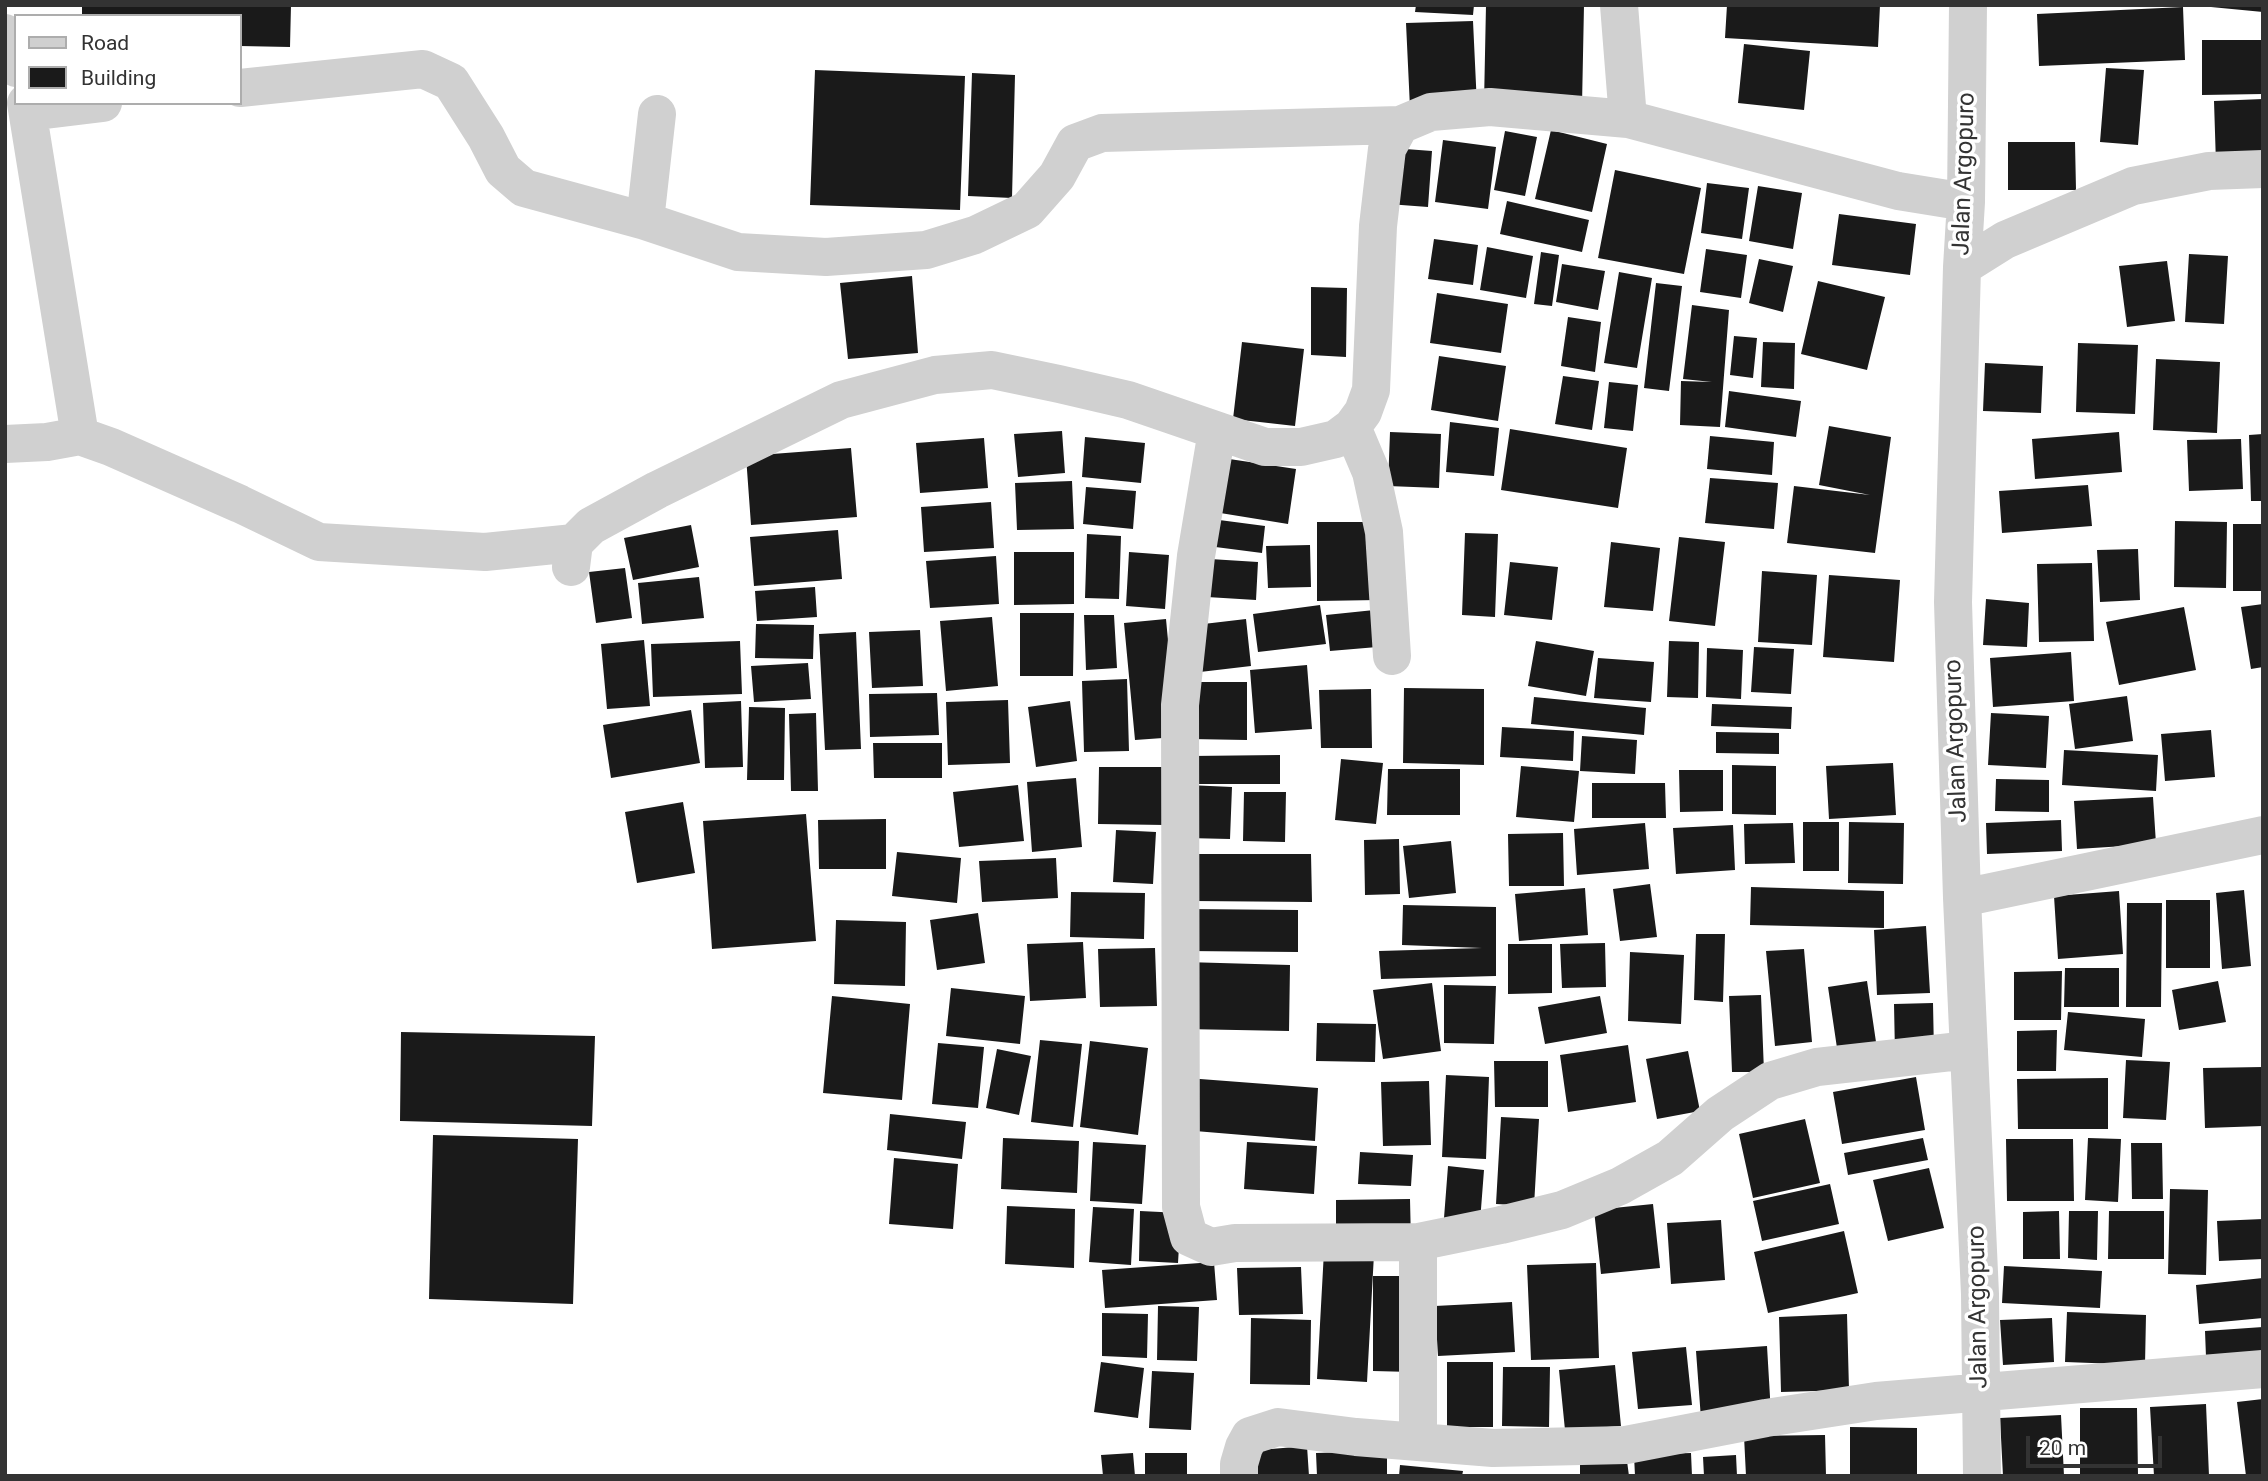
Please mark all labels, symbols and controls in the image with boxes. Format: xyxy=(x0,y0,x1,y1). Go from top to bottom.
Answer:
legend xyxy=(14,14,242,105)
text: Road xyxy=(81,31,129,55)
text: Building xyxy=(81,66,156,90)
street label: Jalan Argopuro xyxy=(1948,92,1982,256)
street label: Jalan Argopuro xyxy=(1940,659,1974,823)
street label: Jalan Argopuro xyxy=(1963,1225,1995,1389)
scale bar xyxy=(2030,1422,2166,1466)
text: 20 m xyxy=(2039,1436,2086,1460)

